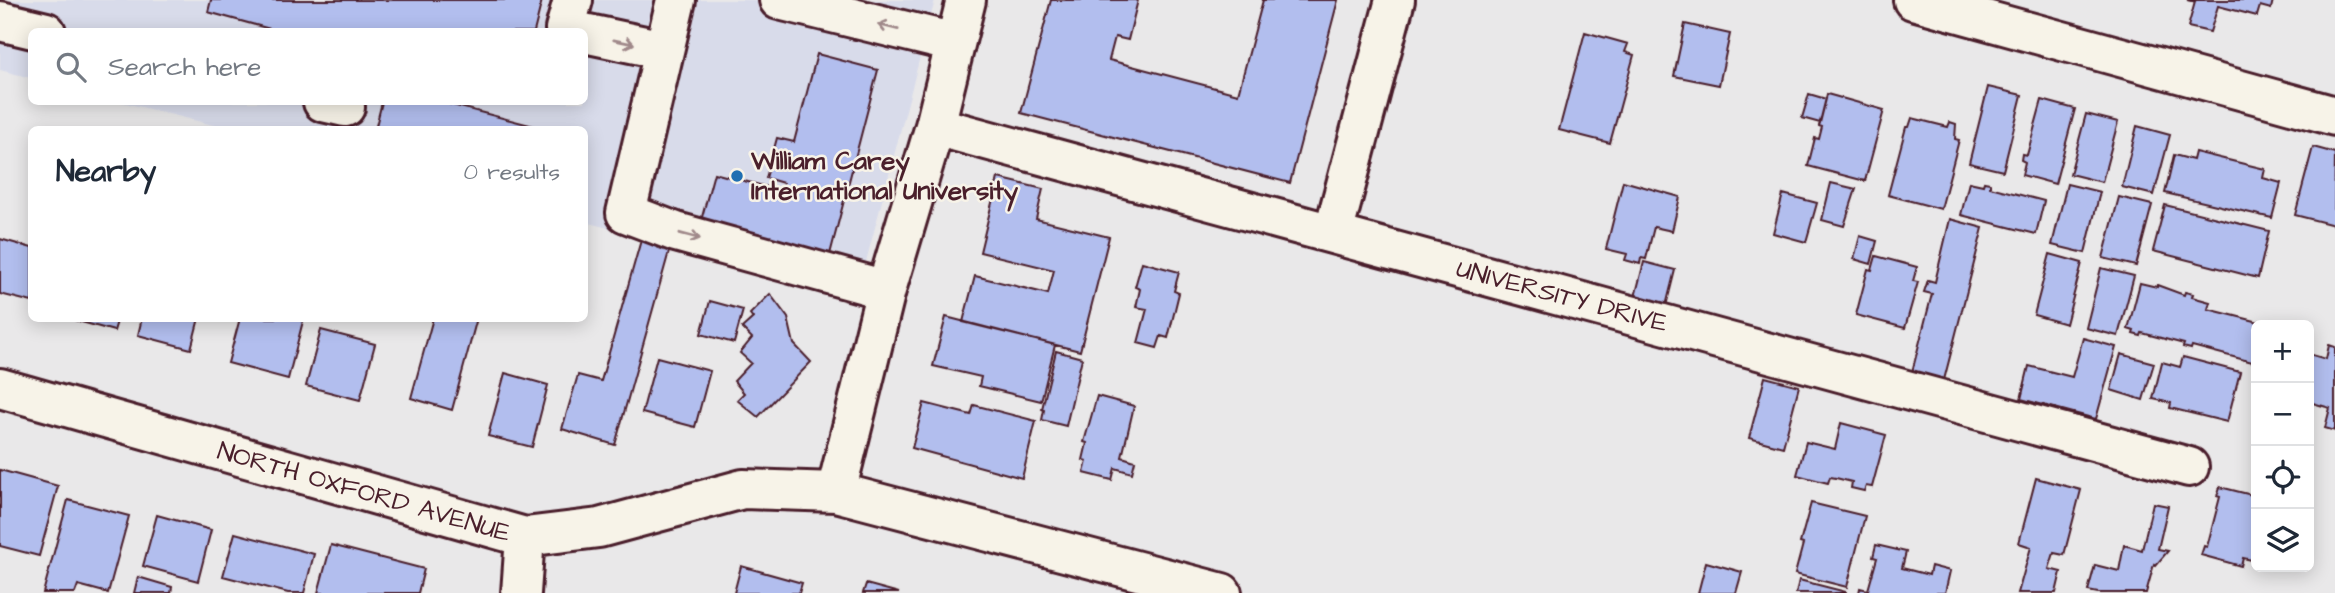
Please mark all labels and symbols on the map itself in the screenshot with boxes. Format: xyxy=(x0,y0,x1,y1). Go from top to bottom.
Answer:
one-way arrow xyxy=(877,20,900,33)
one-way arrow xyxy=(612,35,635,49)
place label: William Carey International University xyxy=(750,143,1019,212)
marker: William Carey International University xyxy=(729,168,745,184)
one-way arrow xyxy=(679,231,701,244)
street label: UNIVERSITY DRIVE xyxy=(1452,251,1672,341)
street label: NORTH OXFORD AVENUE xyxy=(213,433,515,551)

